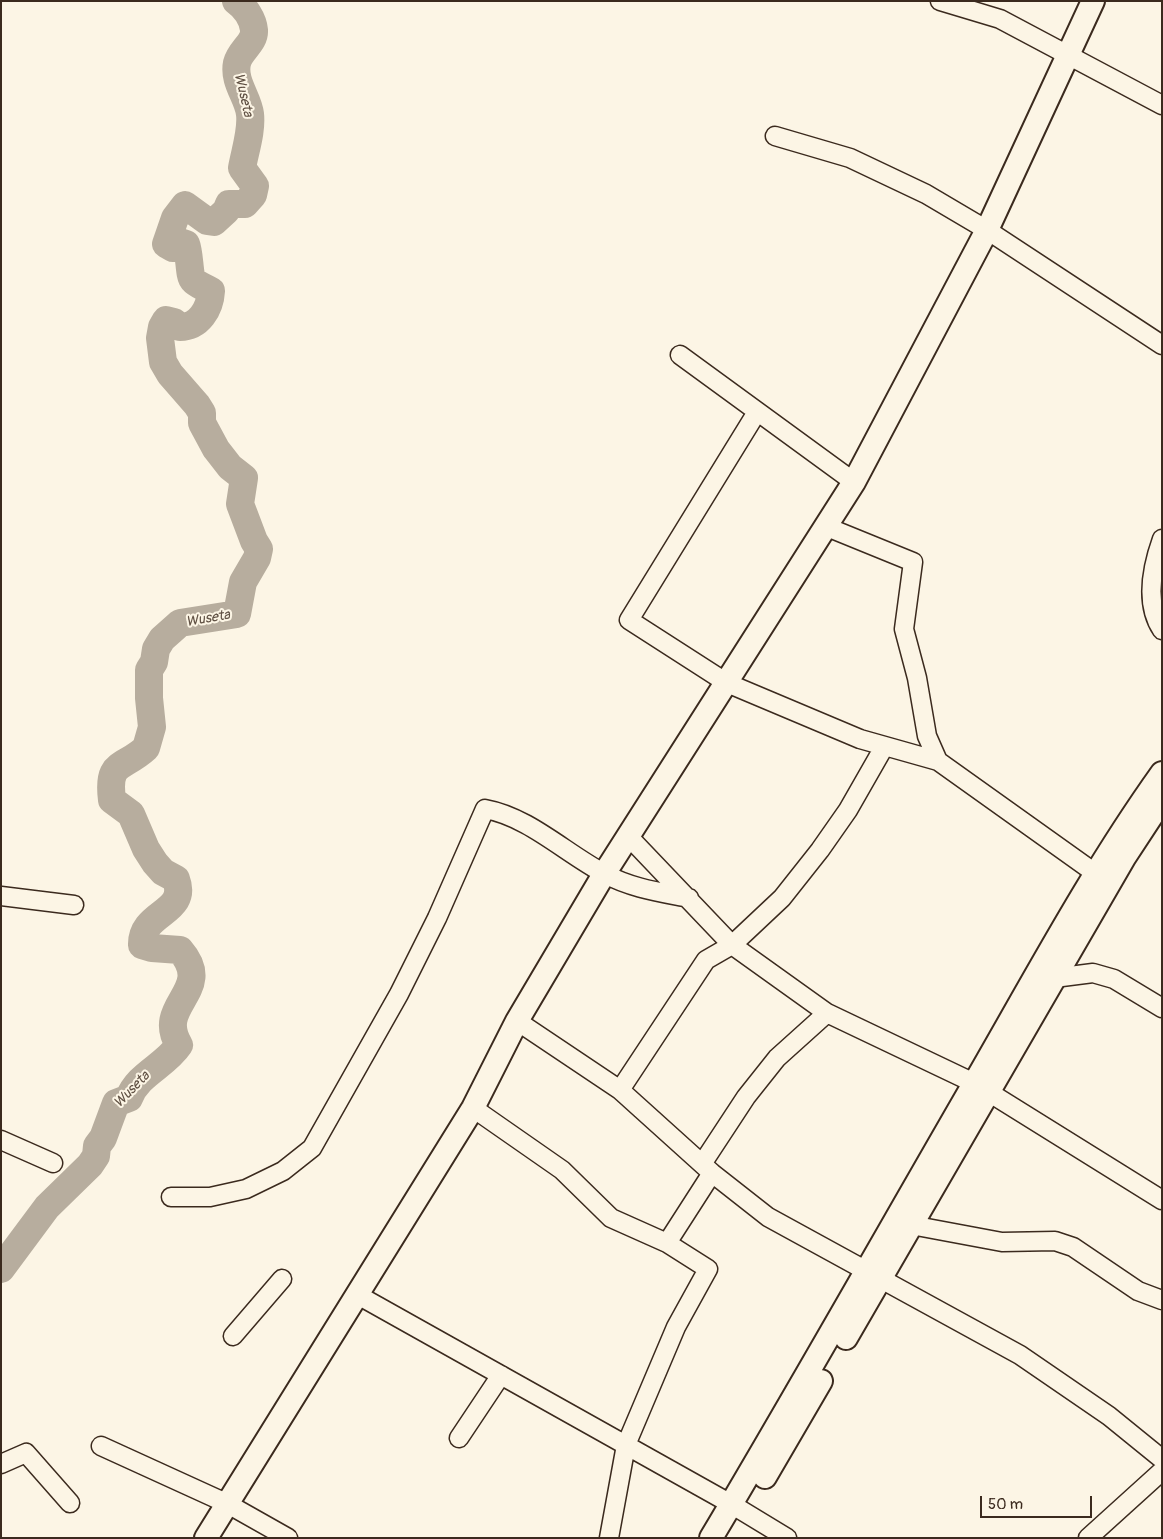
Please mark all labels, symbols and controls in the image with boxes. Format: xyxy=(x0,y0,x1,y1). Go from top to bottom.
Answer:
water label: Wuseta xyxy=(230,72,256,118)
water label: Wuseta xyxy=(185,607,231,631)
water label: Wuseta xyxy=(111,1068,153,1112)
scale bar xyxy=(983,1486,1096,1518)
text: 50 m xyxy=(988,1495,1023,1514)

